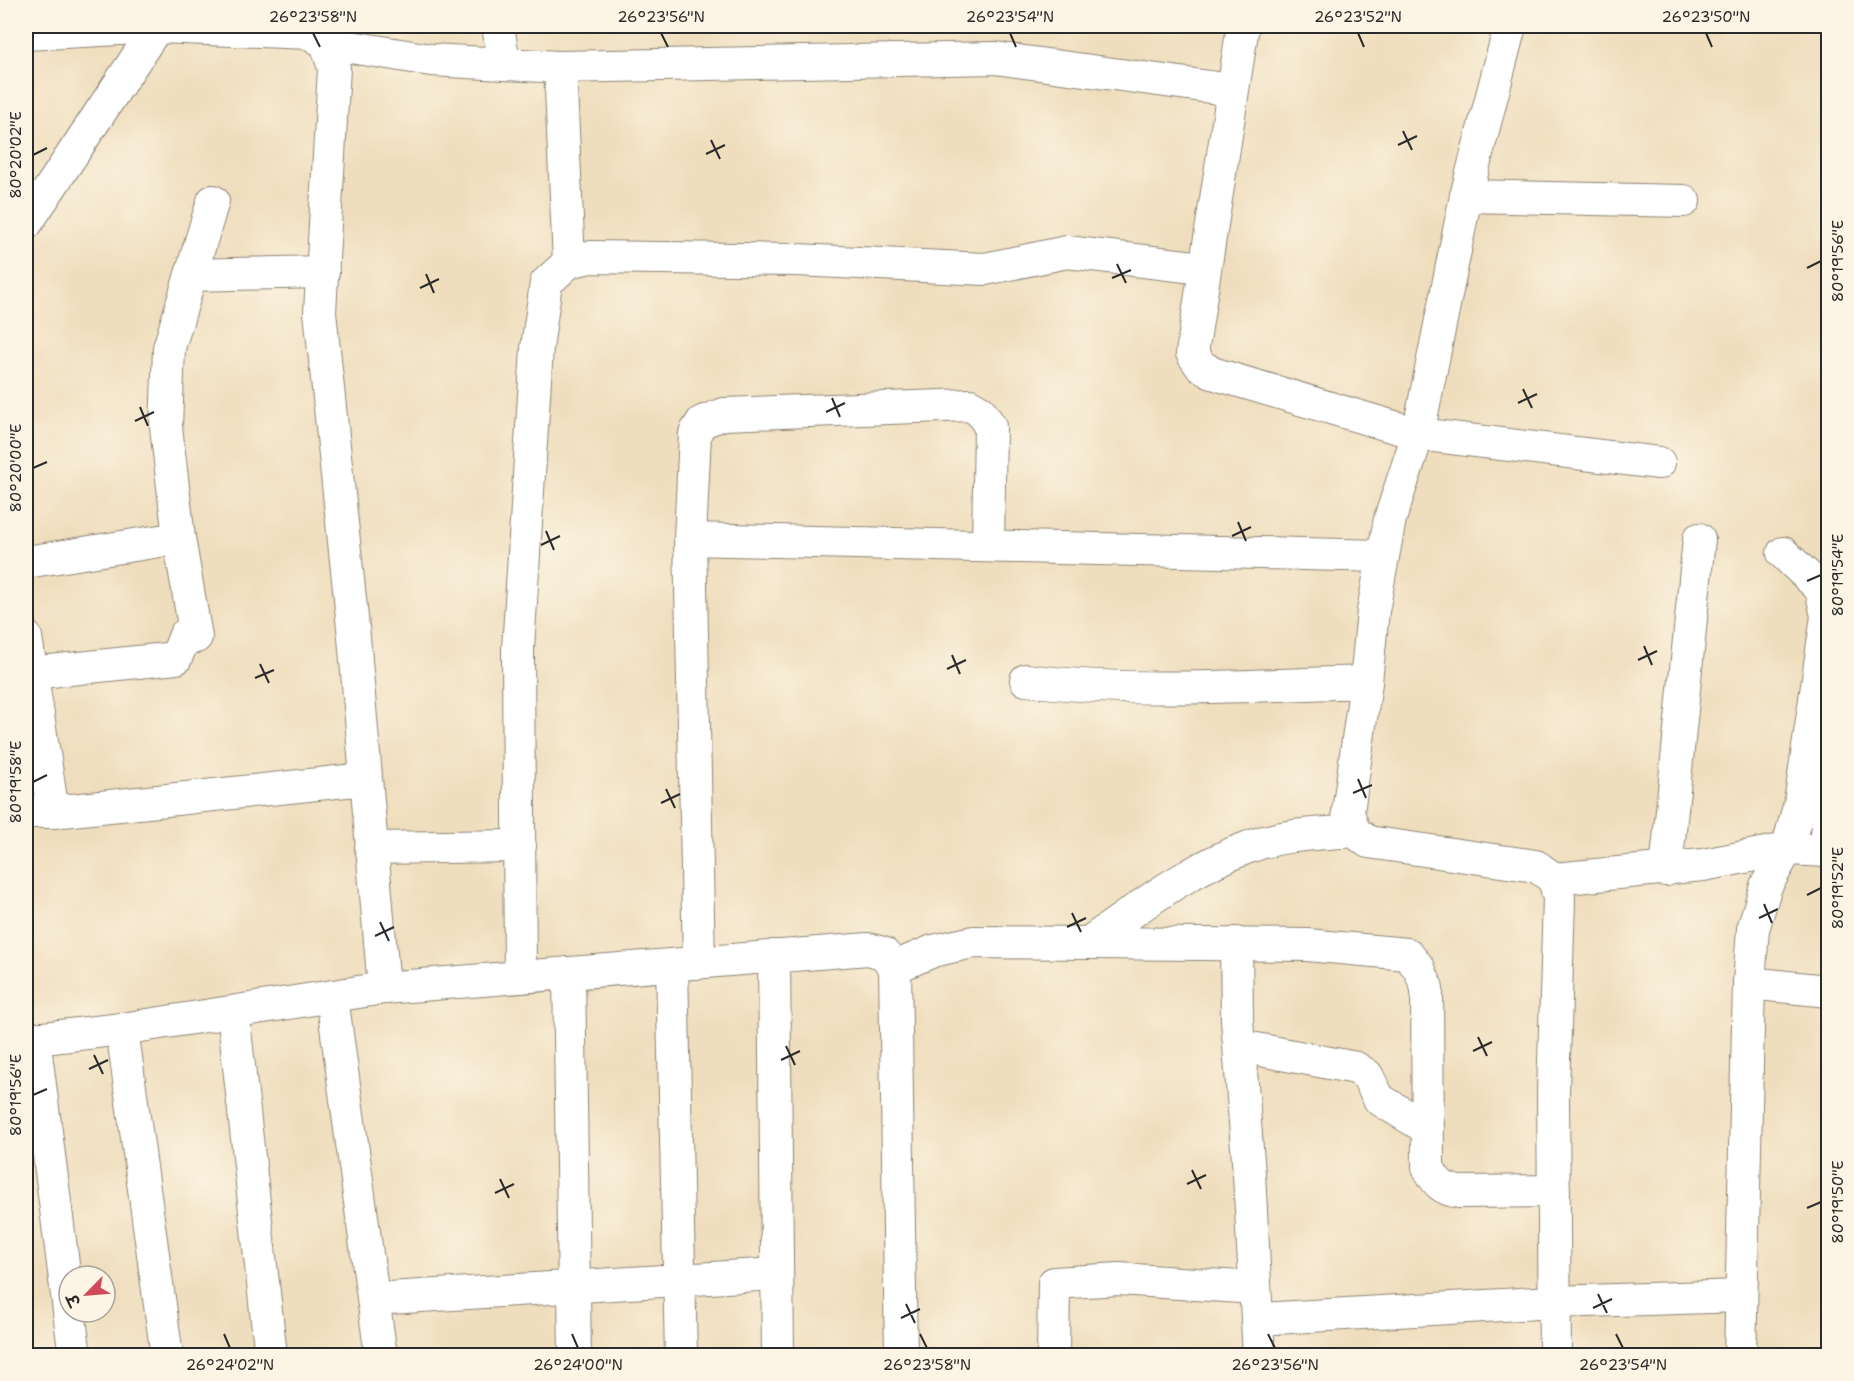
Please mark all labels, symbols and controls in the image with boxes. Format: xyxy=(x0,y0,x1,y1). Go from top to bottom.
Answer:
text: 26°23'58"N xyxy=(269,7,357,27)
text: 26°23'56"N xyxy=(617,7,705,27)
text: 26°23'54"N xyxy=(966,7,1054,27)
text: 26°23'52"N xyxy=(1314,7,1402,27)
text: 26°23'50"N xyxy=(1662,7,1750,27)
text: 80°20'02"E xyxy=(6,111,26,199)
text: 80°19'56"E xyxy=(1828,220,1848,302)
text: 80°20'00"E xyxy=(6,424,26,512)
text: 80°19'54"E xyxy=(1828,534,1848,616)
text: 80°19'58"E xyxy=(6,741,26,823)
text: 80°19'52"E xyxy=(1828,847,1848,929)
text: 80°19'56"E xyxy=(6,1054,26,1136)
text: 80°19'50"E xyxy=(1828,1160,1848,1244)
north arrow xyxy=(57,1264,117,1324)
text: उ xyxy=(62,1290,86,1311)
text: 26°24'02"N xyxy=(186,1355,274,1375)
text: 26°24'00"N xyxy=(533,1355,623,1375)
text: 26°23'58"N xyxy=(883,1355,971,1375)
text: 26°23'56"N xyxy=(1231,1355,1319,1375)
text: 26°23'54"N xyxy=(1579,1355,1667,1375)

